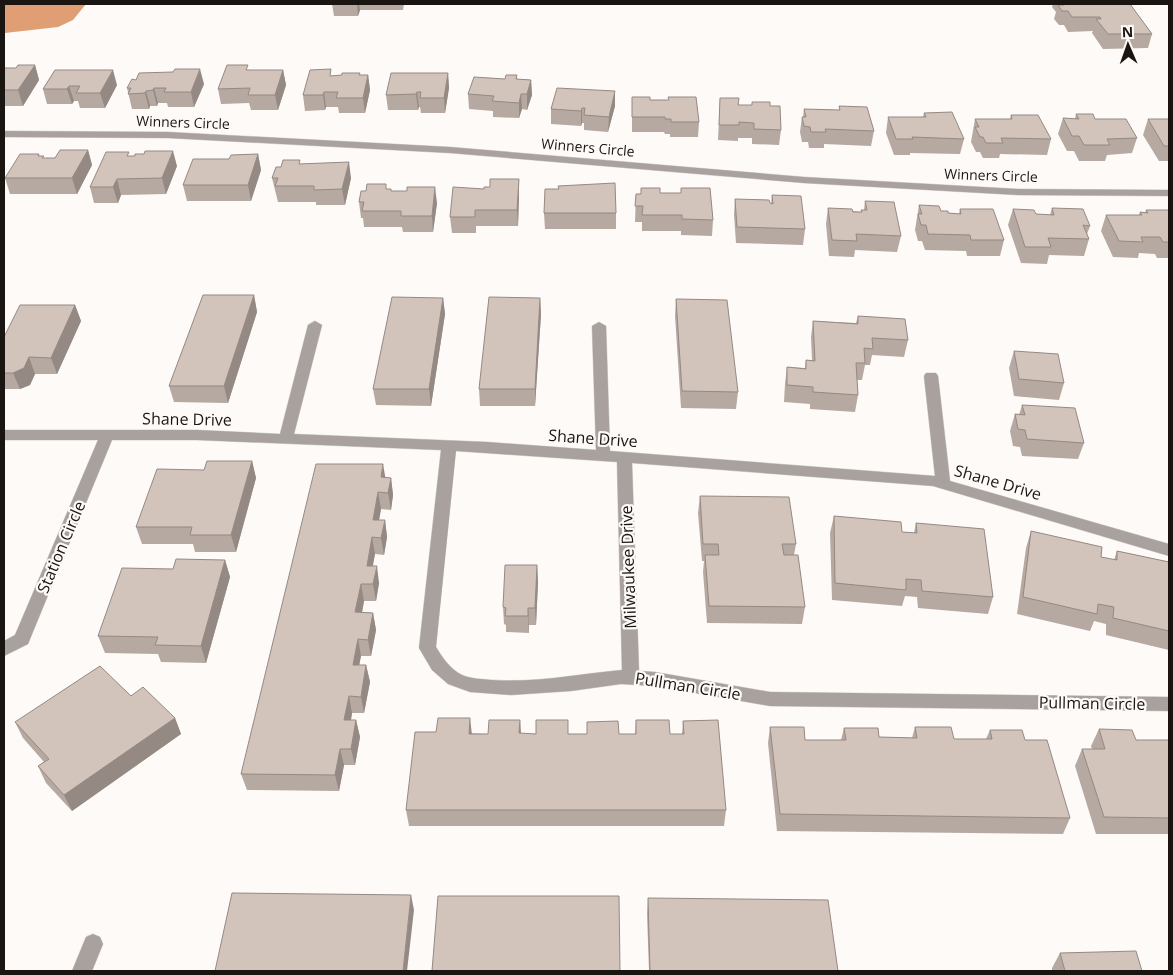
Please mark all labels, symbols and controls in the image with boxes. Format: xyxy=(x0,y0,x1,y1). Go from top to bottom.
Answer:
north arrow xyxy=(1103,20,1153,70)
text: N xyxy=(1122,22,1134,41)
street label: Winners Circle xyxy=(136,111,230,133)
street label: Winners Circle xyxy=(540,133,636,161)
street label: Winners Circle xyxy=(944,164,1038,186)
street label: Shane Drive xyxy=(142,407,232,431)
street label: Shane Drive xyxy=(548,424,638,452)
street label: Shane Drive xyxy=(952,459,1044,505)
street label: Station Circle xyxy=(32,498,90,596)
street label: Milwaukee Drive xyxy=(615,505,641,629)
street label: Pullman Circle xyxy=(634,667,742,705)
street label: Pullman Circle xyxy=(1039,691,1145,715)

